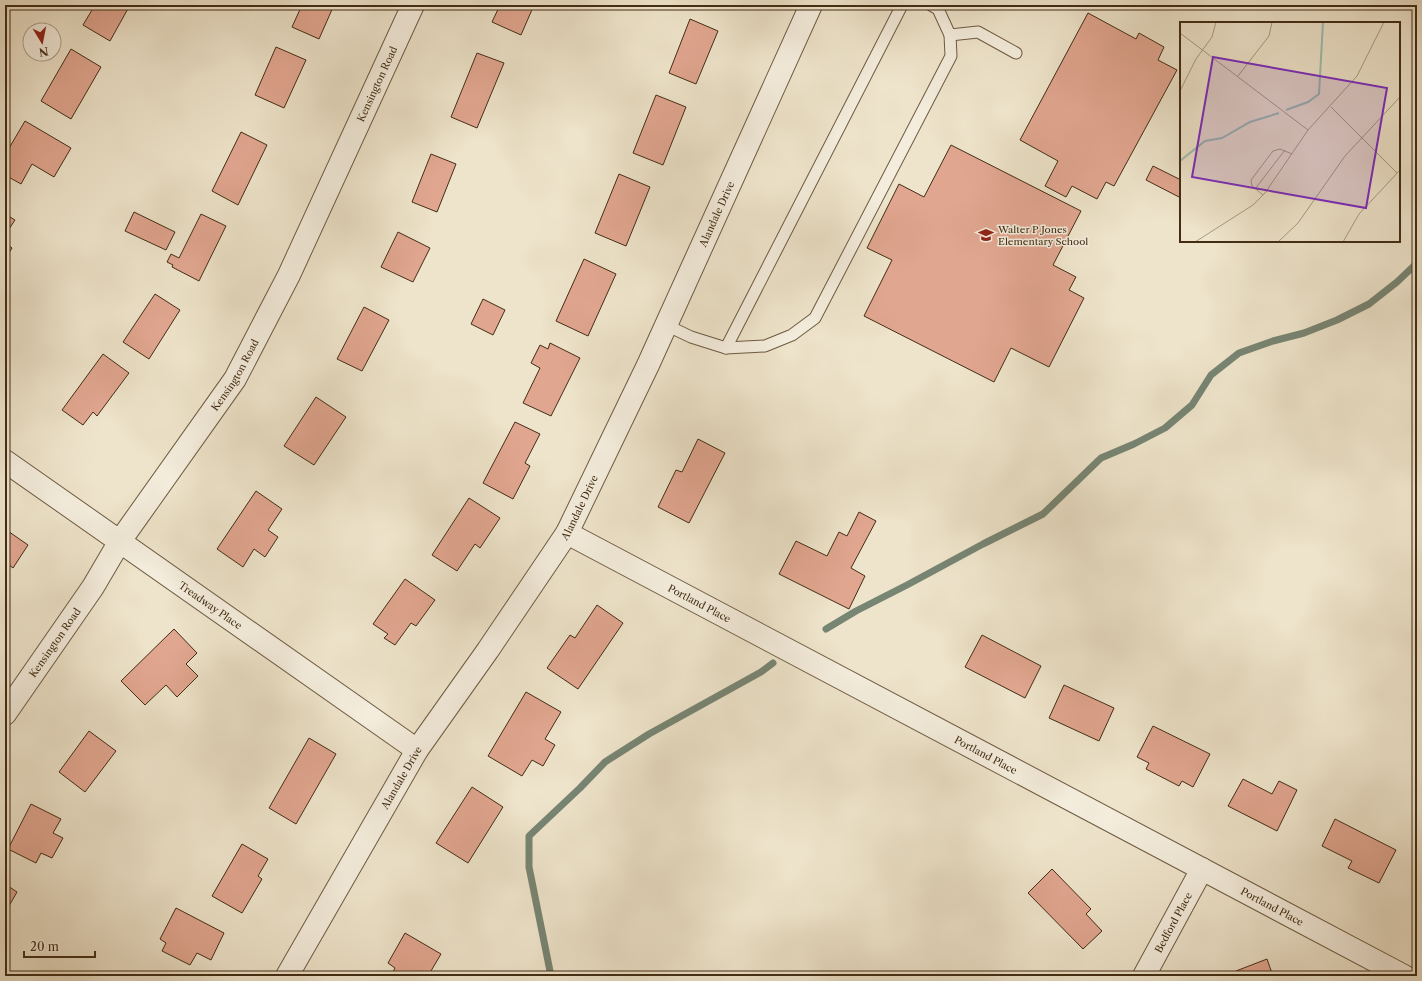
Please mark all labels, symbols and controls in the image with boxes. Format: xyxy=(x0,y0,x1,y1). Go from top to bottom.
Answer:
north arrow xyxy=(22,22,62,62)
inset map xyxy=(1180,22,1400,242)
text: N xyxy=(37,44,50,60)
street label: Kensington Road xyxy=(354,44,400,124)
street label: Alandale Drive xyxy=(696,179,737,250)
place label: Walter P Jones Elementary School xyxy=(997,223,1088,248)
school or university icon: Walter P Jones Elementary School xyxy=(977,226,995,244)
street label: Kensington Road xyxy=(208,337,261,413)
street label: Alandale Drive xyxy=(557,472,601,543)
street label: Treadway Place xyxy=(176,578,245,632)
street label: Portland Place xyxy=(666,581,734,625)
street label: Kensington Road xyxy=(26,605,83,680)
street label: Portland Place xyxy=(952,733,1020,777)
street label: Alandale Drive xyxy=(377,743,425,812)
street label: Portland Place xyxy=(1239,884,1306,928)
street label: Bedford Place xyxy=(1151,890,1195,955)
scale bar xyxy=(24,933,95,959)
text: 20 m xyxy=(30,939,59,954)

